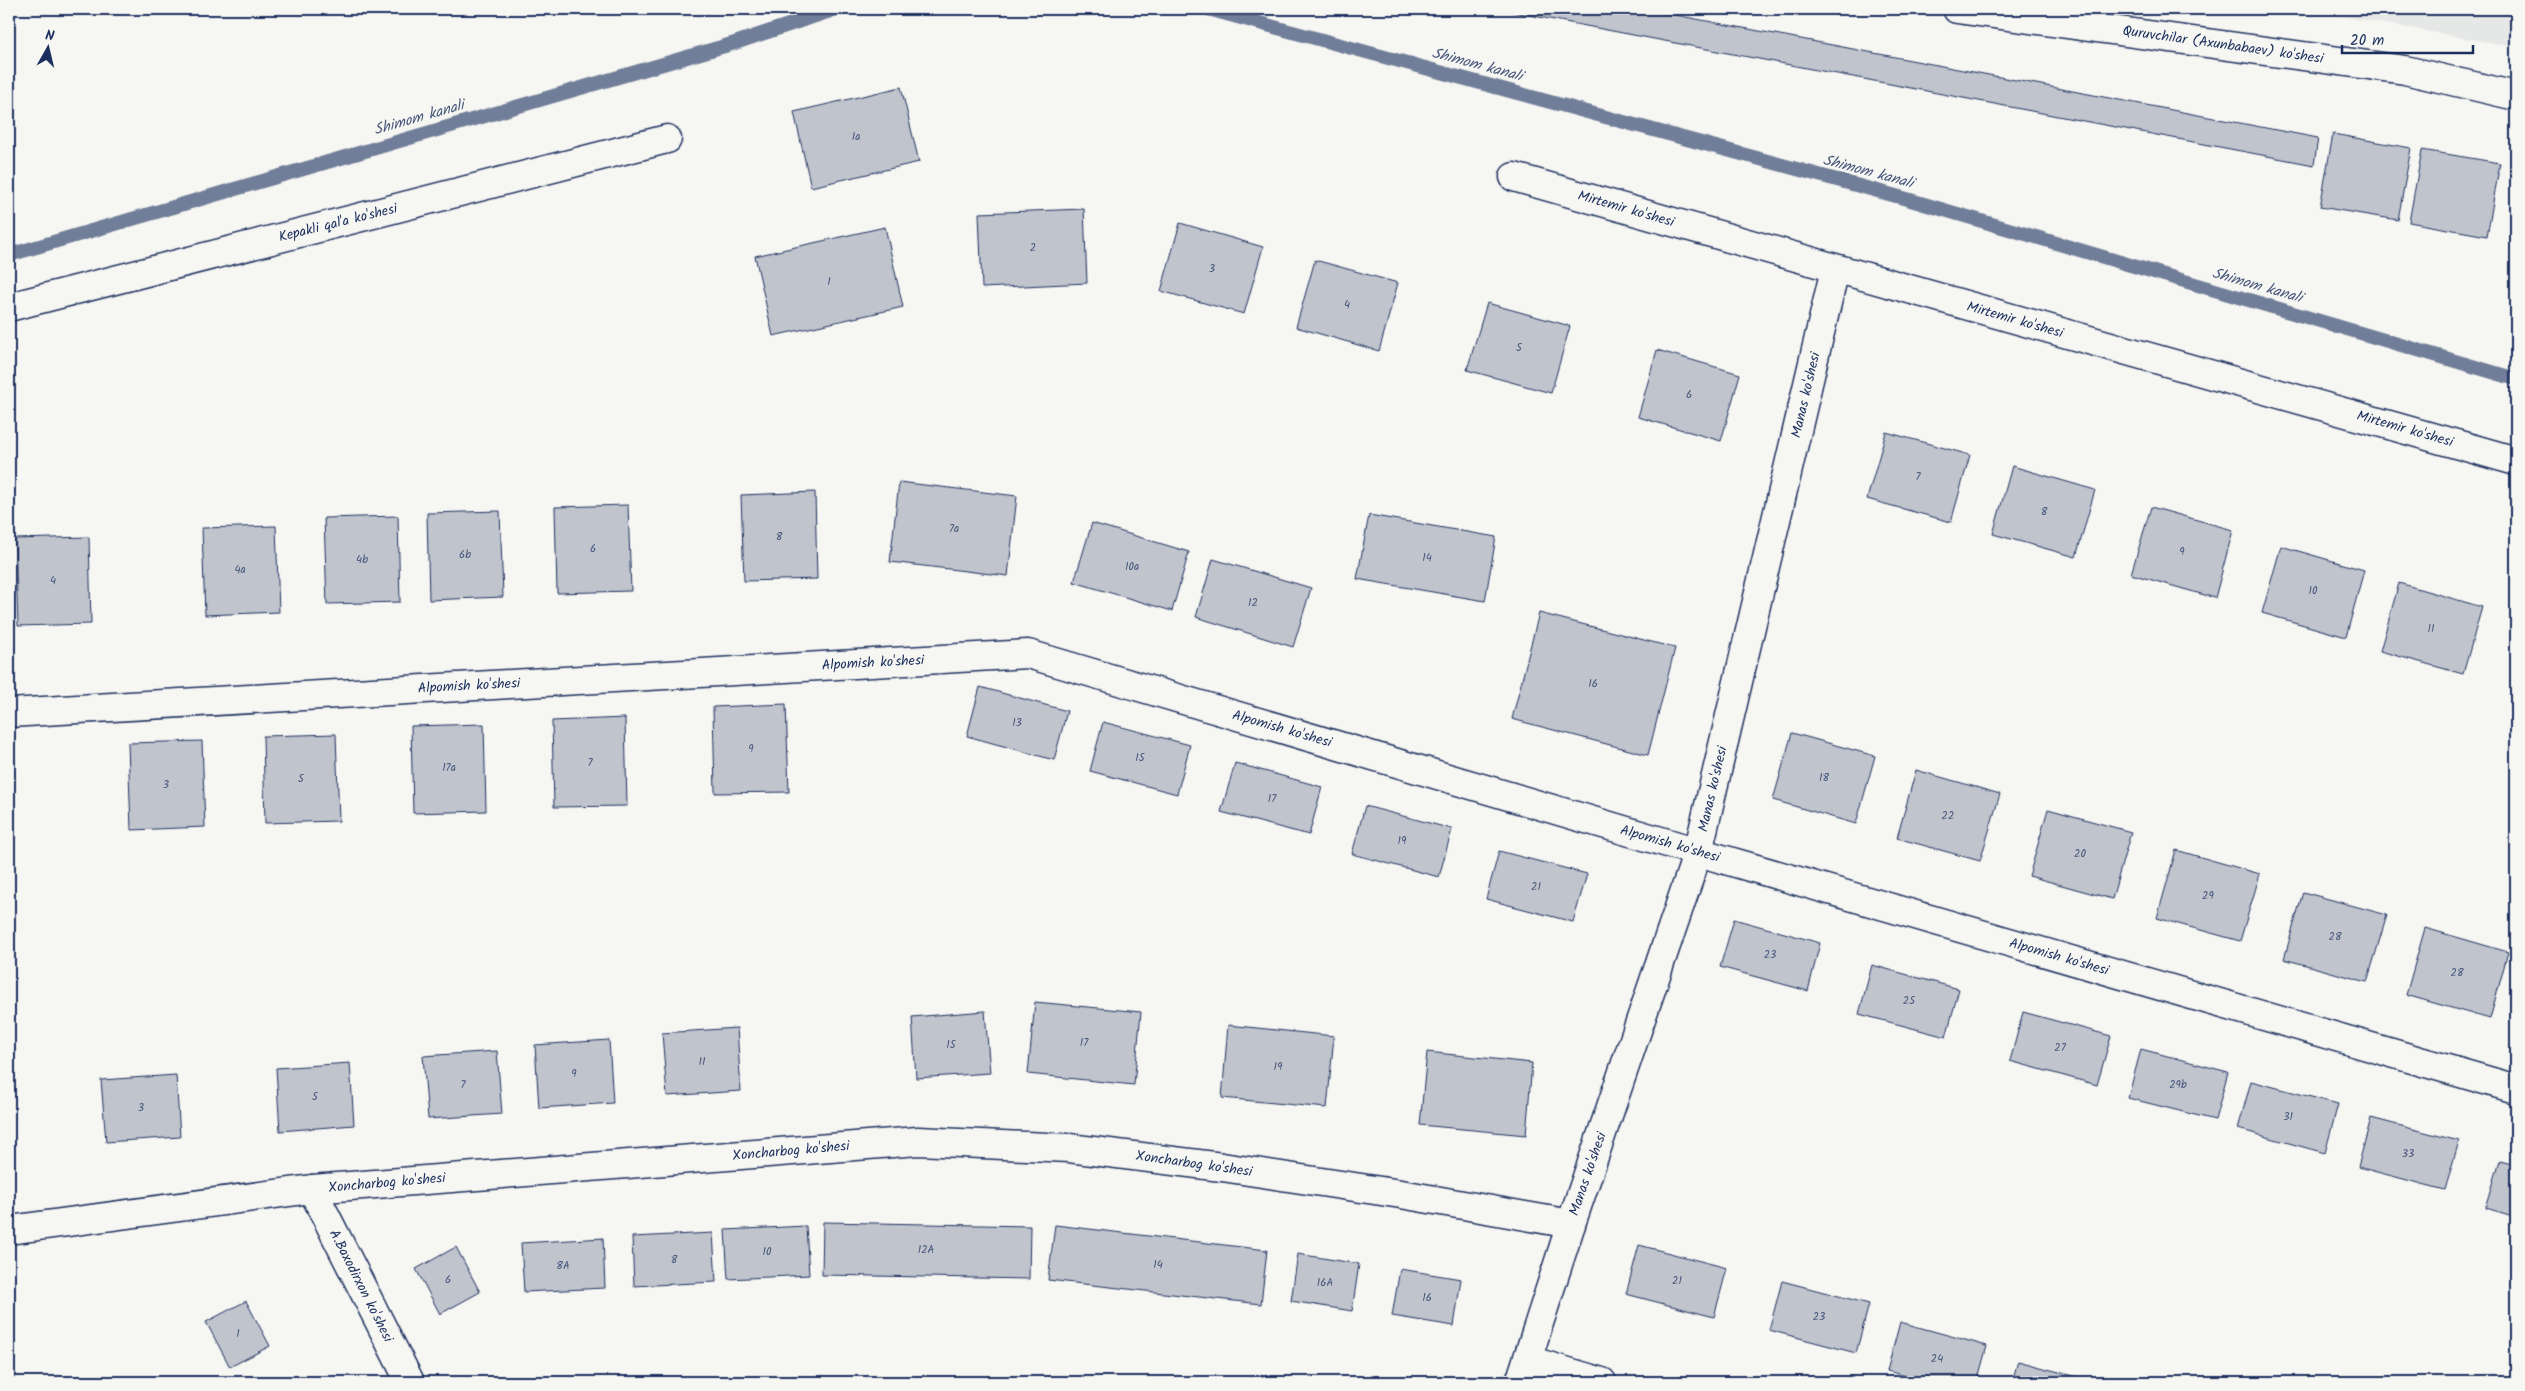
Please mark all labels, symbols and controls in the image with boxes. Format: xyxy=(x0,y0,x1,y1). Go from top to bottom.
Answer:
street label: Quruvchilar (Axunbabaev) ko'shesi xyxy=(2121,20,2325,70)
north arrow xyxy=(22,22,72,72)
scale bar xyxy=(2342,22,2474,54)
text: N xyxy=(44,25,56,48)
text: 20 m xyxy=(2350,29,2384,53)
water label: Shimom kanali xyxy=(1429,41,1528,89)
water label: Shimom kanali xyxy=(371,93,470,142)
house number: 1a xyxy=(852,128,860,146)
water label: Shimom kanali xyxy=(1820,148,1919,196)
street label: Mirtemir ko'shesi xyxy=(1575,185,1677,233)
street label: Kepakli qal'a ko'shesi xyxy=(276,197,400,248)
house number: 2 xyxy=(1030,239,1036,257)
house number: 3 xyxy=(1209,260,1215,278)
water label: Shimom kanali xyxy=(2209,262,2308,311)
house number: 1 xyxy=(827,273,831,291)
house number: 4 xyxy=(1344,296,1350,314)
street label: Mirtemir ko'shesi xyxy=(1964,296,2066,344)
house number: 5 xyxy=(1516,339,1523,357)
street label: Manas ko'shesi xyxy=(1785,349,1827,440)
house number: 6 xyxy=(1686,386,1692,404)
street label: Mirtemir ko'shesi xyxy=(2354,405,2456,453)
house number: 7 xyxy=(1915,468,1921,486)
house number: 8 xyxy=(2041,503,2048,521)
house number: 7a xyxy=(949,520,959,538)
house number: 8 xyxy=(776,528,783,546)
house number: 6 xyxy=(590,540,596,558)
house number: 9 xyxy=(2179,543,2185,561)
house number: 6b xyxy=(459,546,471,564)
house number: 14 xyxy=(1422,549,1432,567)
house number: 4b xyxy=(356,551,368,569)
house number: 10a xyxy=(1125,558,1139,576)
house number: 4a xyxy=(234,561,246,579)
house number: 4 xyxy=(50,572,56,590)
house number: 10 xyxy=(2309,582,2318,600)
house number: 12 xyxy=(1248,594,1258,612)
house number: 11 xyxy=(2428,620,2434,638)
street label: Alpomish ko'shesi xyxy=(821,649,925,677)
street label: Alpomish ko'shesi xyxy=(417,672,521,700)
house number: 16 xyxy=(1588,675,1598,693)
street label: Alpomish ko'shesi xyxy=(1230,704,1335,754)
house number: 13 xyxy=(1012,714,1022,732)
house number: 9 xyxy=(748,740,754,758)
street label: Manas ko'shesi xyxy=(1692,743,1734,834)
house number: 15 xyxy=(1135,749,1146,767)
house number: 7 xyxy=(587,754,593,772)
house number: 17a xyxy=(442,759,456,777)
house number: 18 xyxy=(1819,769,1829,787)
house number: 5 xyxy=(298,770,305,788)
house number: 3 xyxy=(163,776,169,794)
house number: 17 xyxy=(1268,790,1277,808)
house number: 22 xyxy=(1942,807,1954,825)
street label: Alpomish ko'shesi xyxy=(1618,819,1723,869)
house number: 19 xyxy=(1398,832,1407,850)
house number: 20 xyxy=(2074,845,2086,863)
house number: 21 xyxy=(1531,878,1541,896)
house number: 29 xyxy=(2202,887,2215,905)
house number: 28 xyxy=(2328,928,2342,946)
street label: Alpomish ko'shesi xyxy=(2007,932,2112,982)
house number: 23 xyxy=(1764,946,1776,964)
house number: 28 xyxy=(2450,964,2464,982)
house number: 25 xyxy=(1903,992,1916,1010)
house number: 17 xyxy=(1080,1034,1089,1052)
house number: 15 xyxy=(946,1036,957,1054)
house number: 27 xyxy=(2054,1039,2067,1057)
house number: 11 xyxy=(699,1053,705,1071)
house number: 19 xyxy=(1274,1058,1283,1076)
house number: 9 xyxy=(571,1065,577,1083)
house number: 7 xyxy=(460,1076,466,1094)
house number: 29b xyxy=(2169,1076,2187,1094)
house number: 5 xyxy=(312,1088,319,1106)
house number: 3 xyxy=(138,1099,144,1117)
house number: 31 xyxy=(2283,1108,2293,1126)
street label: Manas ko'shesi xyxy=(1563,1129,1613,1219)
street label: Xoncharbog ko'shesi xyxy=(732,1135,851,1167)
street label: Xoncharbog ko'shesi xyxy=(1134,1145,1254,1183)
house number: 33 xyxy=(2402,1145,2414,1163)
street label: Xoncharbog ko'shesi xyxy=(328,1167,447,1199)
street label: A.Baxodirxon ko'shesi xyxy=(323,1226,399,1347)
house number: 12A xyxy=(918,1241,935,1259)
house number: 10 xyxy=(763,1243,772,1261)
house number: 8 xyxy=(671,1251,678,1269)
house number: 14 xyxy=(1153,1256,1163,1274)
house number: 8A xyxy=(556,1257,570,1275)
house number: 6 xyxy=(445,1271,451,1289)
house number: 21 xyxy=(1672,1272,1682,1290)
house number: 16A xyxy=(1317,1274,1333,1292)
house number: 16 xyxy=(1422,1289,1432,1307)
house number: 23 xyxy=(1813,1308,1825,1326)
house number: 1 xyxy=(236,1325,240,1343)
house number: 24 xyxy=(1931,1350,1943,1368)

